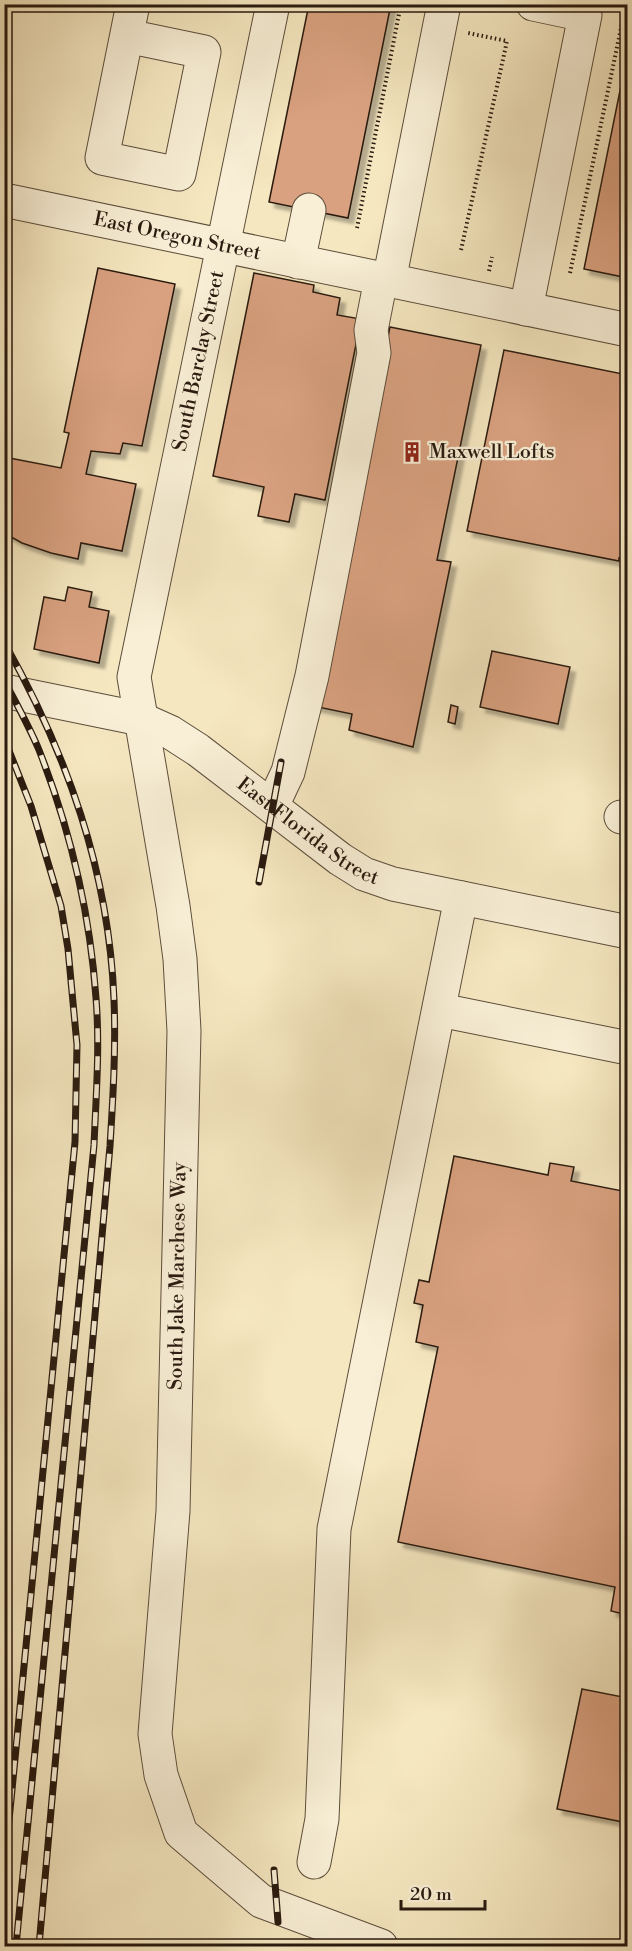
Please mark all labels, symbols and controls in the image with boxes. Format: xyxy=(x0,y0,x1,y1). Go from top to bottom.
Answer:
street label: East Oregon Street xyxy=(91,206,263,266)
street label: South Barclay Street xyxy=(168,268,230,454)
building icon: Maxwell Lofts xyxy=(400,440,424,464)
place label: Maxwell Lofts xyxy=(429,440,555,465)
street label: East Florida Street xyxy=(232,772,382,891)
street label: South Jake Marchese Way xyxy=(164,1161,192,1390)
scale bar xyxy=(401,1873,485,1911)
text: 20 m xyxy=(410,1883,452,1906)

